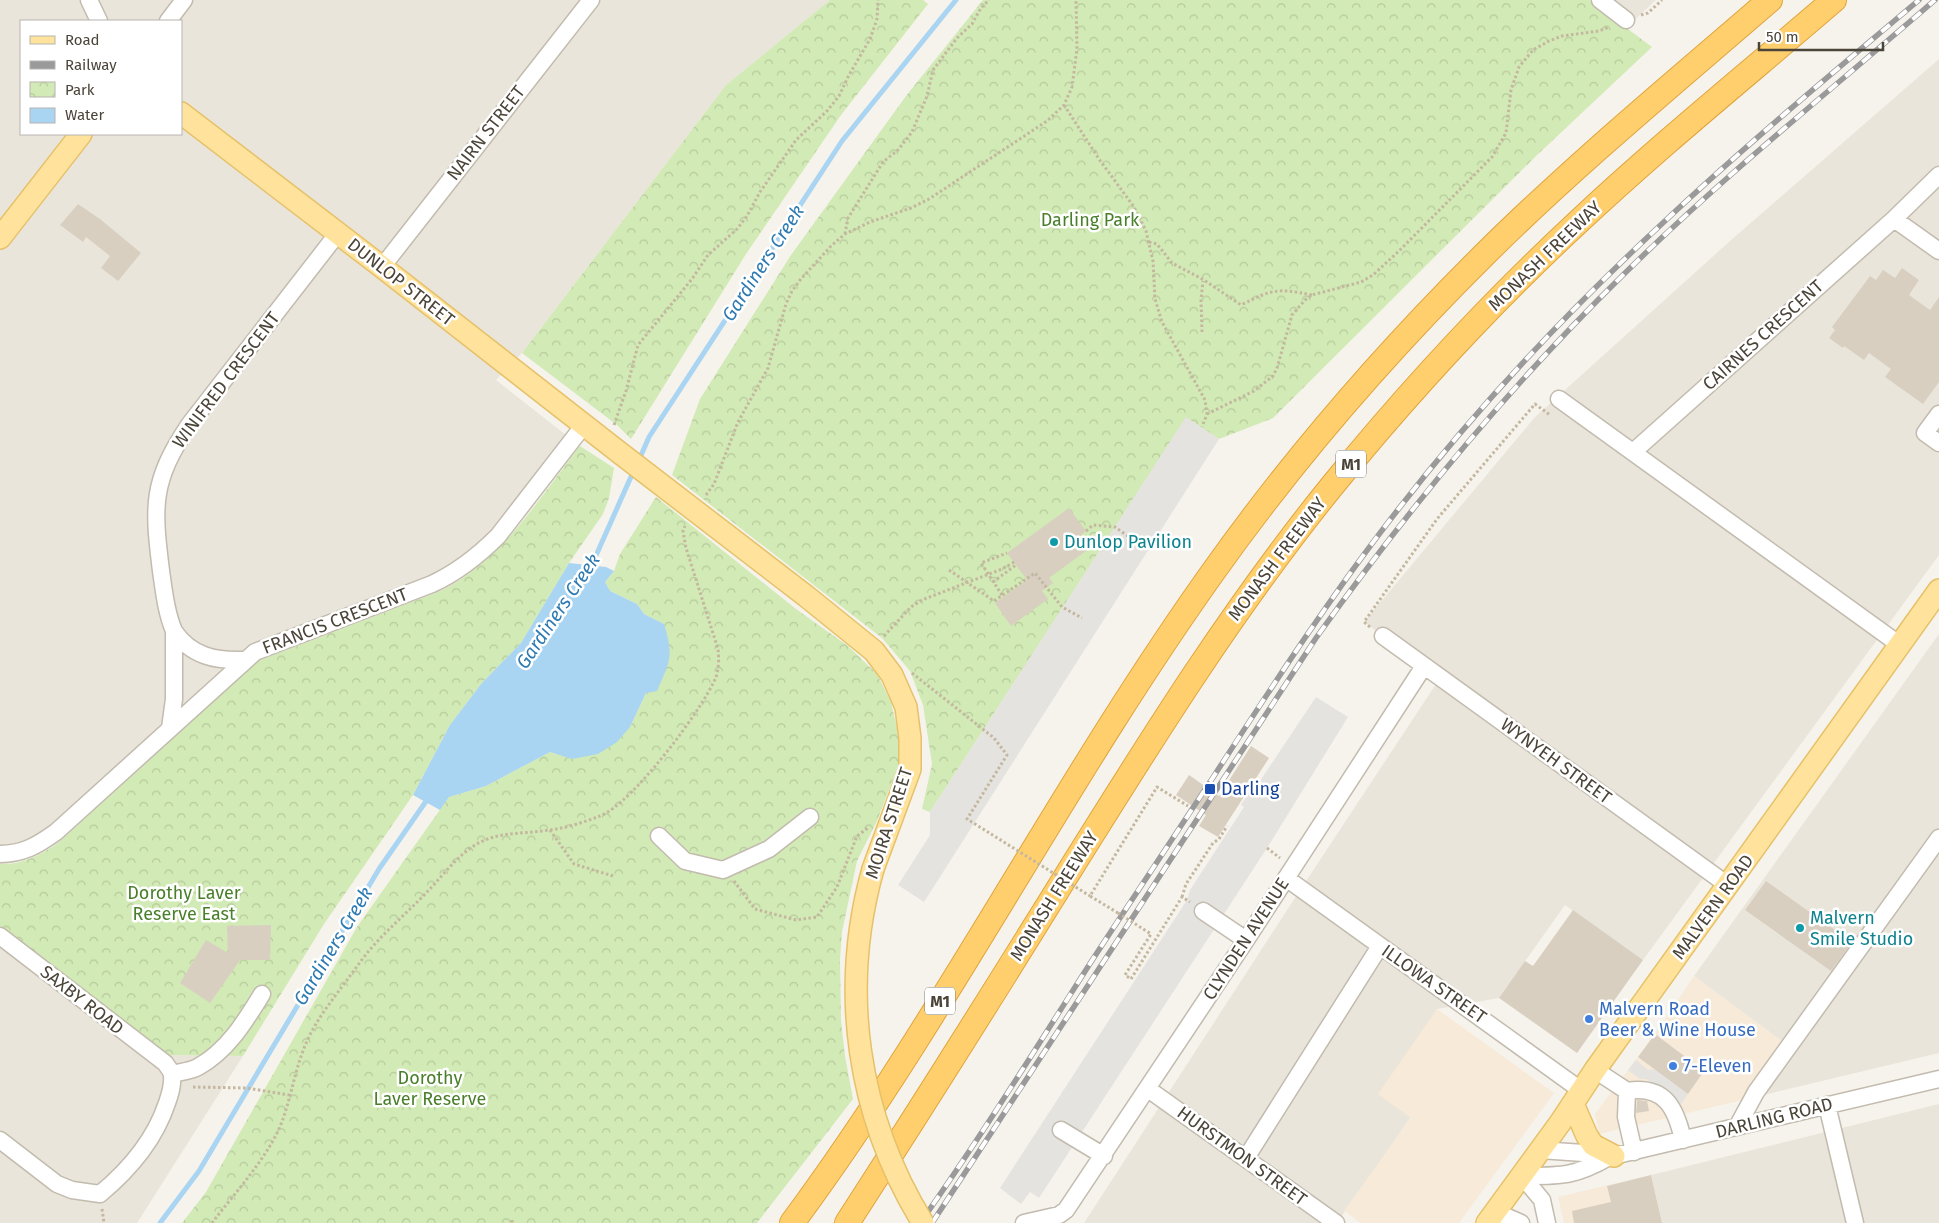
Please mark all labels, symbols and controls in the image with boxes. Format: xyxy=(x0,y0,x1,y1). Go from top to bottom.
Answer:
legend xyxy=(20,20,182,135)
scale bar xyxy=(1759,20,1883,52)
text: 50 m xyxy=(1766,28,1799,46)
text: Road xyxy=(65,31,100,49)
text: Railway xyxy=(65,56,117,74)
text: Park xyxy=(65,81,95,99)
street label: NAIRN STREET xyxy=(442,81,530,185)
text: Water xyxy=(65,106,104,124)
street label: MONASH FREEWAY xyxy=(1484,196,1606,316)
water label: Gardiners Creek xyxy=(717,200,809,326)
park label: Darling Park xyxy=(1041,209,1140,231)
street label: DUNLOP STREET xyxy=(343,233,459,331)
street label: CAIRNES CRESCENT xyxy=(1698,275,1828,395)
street label: WINIFRED CRESCENT xyxy=(168,307,285,453)
road number: M1 xyxy=(1336,450,1366,478)
street label: MONASH FREEWAY xyxy=(1223,493,1331,625)
place label: Dunlop Pavilion xyxy=(1064,531,1192,553)
marker: Dunlop Pavilion xyxy=(1048,536,1060,548)
water label: Gardiners Creek xyxy=(511,549,605,673)
street label: FRANCIS CRESCENT xyxy=(259,583,411,659)
street label: WYNYEH STREET xyxy=(1496,713,1616,809)
street label: MOIRA STREET xyxy=(861,764,918,881)
place label: Darling xyxy=(1221,778,1280,800)
marker: Darling xyxy=(1203,782,1217,796)
street label: MONASH FREEWAY xyxy=(1005,827,1103,965)
street label: MALVERN ROAD xyxy=(1668,850,1758,964)
street label: CLYNDEN AVENUE xyxy=(1198,874,1294,1004)
park label: Dorothy Laver Reserve East xyxy=(127,882,241,925)
water label: Gardiners Creek xyxy=(289,883,377,1009)
place label: Malvern Smile Studio xyxy=(1810,907,1913,950)
marker: Malvern Smile Studio xyxy=(1794,922,1806,934)
street label: ILLOWA STREET xyxy=(1377,940,1491,1029)
street label: SAXBY ROAD xyxy=(36,961,128,1039)
road number: M1 xyxy=(925,988,955,1014)
place label: Malvern Road Beer & Wine House xyxy=(1599,998,1756,1041)
marker: Malvern Road Beer & Wine House xyxy=(1583,1013,1595,1025)
place label: 7-Eleven xyxy=(1683,1055,1752,1077)
marker: 7-Eleven xyxy=(1667,1060,1679,1072)
park label: Dorothy Laver Reserve xyxy=(374,1067,486,1110)
street label: DARLING ROAD xyxy=(1713,1093,1835,1143)
street label: HURSTMON STREET xyxy=(1173,1102,1312,1211)

